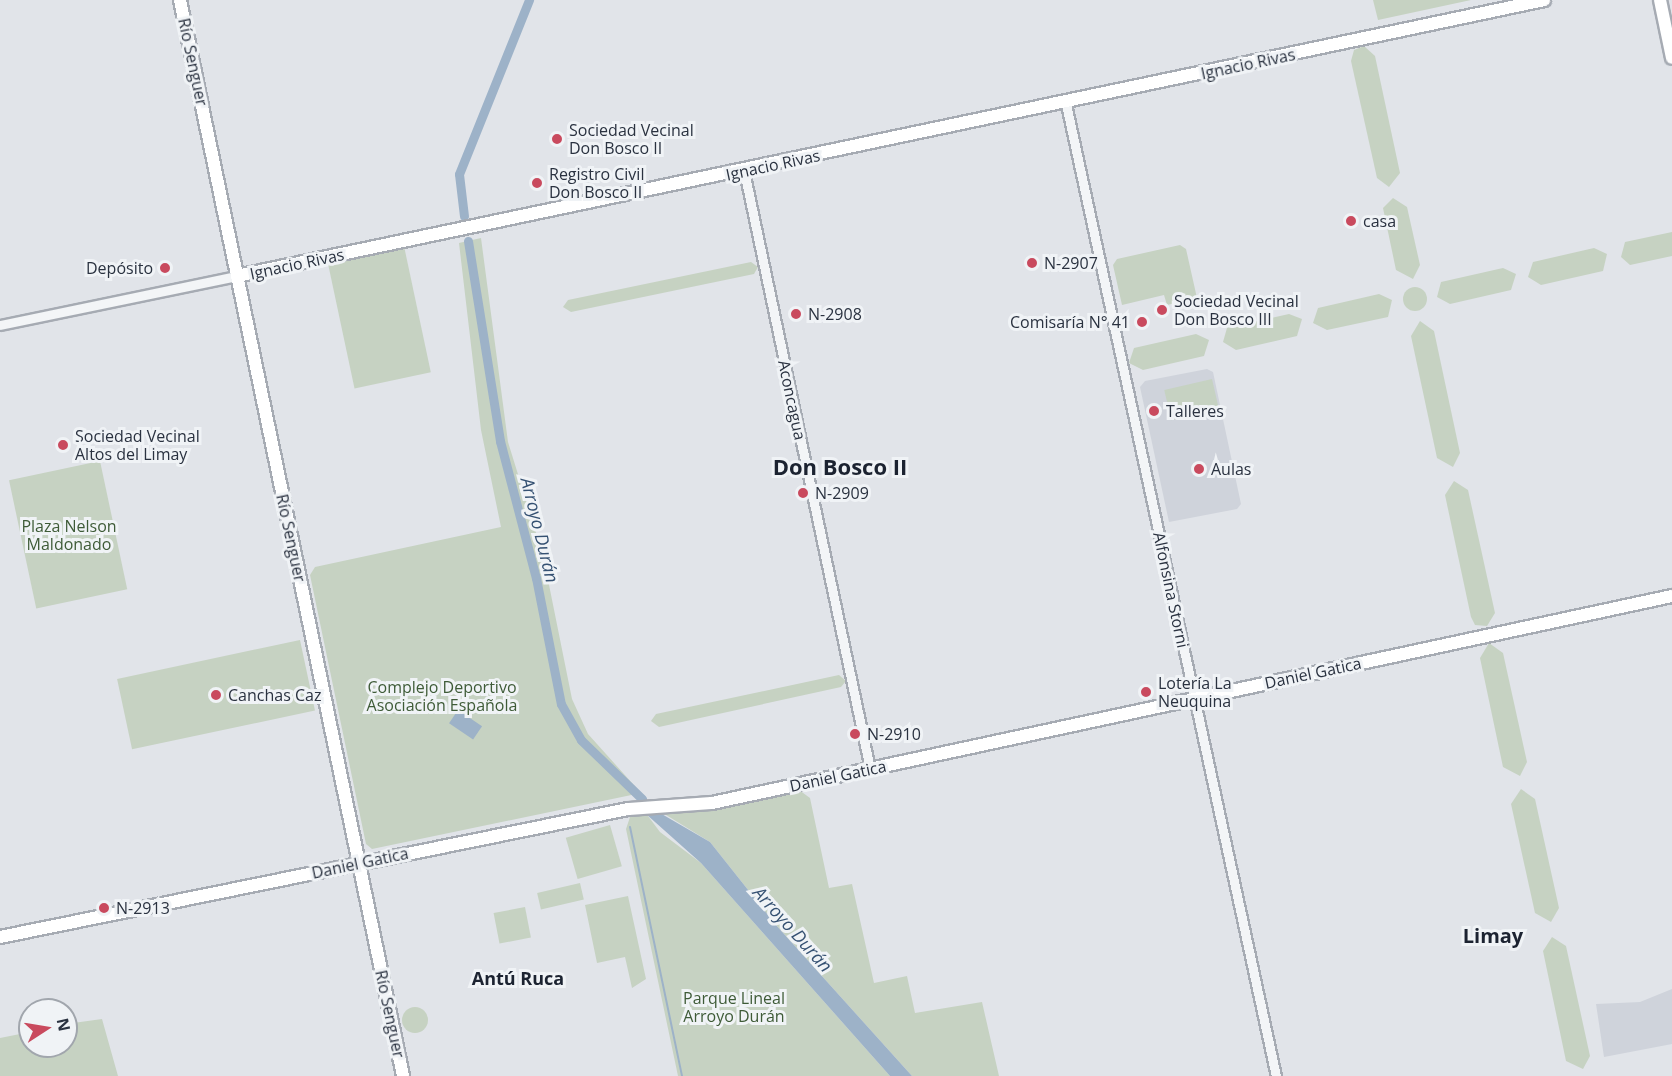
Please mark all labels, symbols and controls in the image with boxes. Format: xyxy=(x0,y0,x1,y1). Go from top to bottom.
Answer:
street label: Río Senguer xyxy=(174,16,212,108)
street label: Ignacio Rivas xyxy=(1199,45,1297,83)
place label: Sociedad Vecinal Don Bosco II xyxy=(569,120,694,158)
marker: Sociedad Vecinal Don Bosco II xyxy=(550,132,564,146)
street label: Ignacio Rivas xyxy=(724,146,822,184)
place label: Registro Civil Don Bosco II xyxy=(549,164,644,202)
marker: Registro Civil Don Bosco II xyxy=(530,176,544,190)
place label: casa xyxy=(1363,211,1396,231)
marker: casa xyxy=(1344,214,1358,228)
street label: Ignacio Rivas xyxy=(248,245,346,283)
place label: N-2907 xyxy=(1044,253,1098,273)
marker: N-2907 xyxy=(1025,256,1039,270)
place label: Depósito xyxy=(86,258,153,278)
marker: Depósito xyxy=(158,261,172,275)
place label: Sociedad Vecinal Don Bosco III xyxy=(1174,291,1299,329)
marker: Sociedad Vecinal Don Bosco III xyxy=(1155,303,1169,317)
place label: N-2908 xyxy=(808,304,862,324)
marker: N-2908 xyxy=(789,307,803,321)
place label: Comisaría N° 41 xyxy=(1010,312,1130,332)
marker: Comisaría N° 41 xyxy=(1135,315,1149,329)
street label: Aconcagua xyxy=(774,358,810,442)
place label: Talleres xyxy=(1166,401,1224,421)
marker: Talleres xyxy=(1147,404,1161,418)
place label: Sociedad Vecinal Altos del Limay xyxy=(75,426,200,464)
marker: Sociedad Vecinal Altos del Limay xyxy=(56,438,70,452)
district label: Don Bosco II xyxy=(773,454,907,480)
place label: Aulas xyxy=(1211,459,1251,479)
marker: Aulas xyxy=(1192,462,1206,476)
water label: Arroyo Durán xyxy=(517,475,563,585)
place label: N-2909 xyxy=(815,483,869,503)
marker: N-2909 xyxy=(796,486,810,500)
street label: Río Senguer xyxy=(272,492,310,584)
park label: Plaza Nelson Maldonado xyxy=(21,516,117,554)
street label: Alfonsina Storni xyxy=(1149,530,1193,650)
street label: Daniel Gatica xyxy=(1263,653,1363,693)
place label: Lotería La Neuquina xyxy=(1158,673,1232,711)
park label: Complejo Deportivo Asociación Española xyxy=(367,677,517,715)
place label: Canchas Caz xyxy=(228,685,321,705)
marker: Lotería La Neuquina xyxy=(1139,685,1153,699)
marker: Canchas Caz xyxy=(209,688,223,702)
place label: N-2910 xyxy=(867,724,921,744)
marker: N-2910 xyxy=(848,727,862,741)
street label: Daniel Gatica xyxy=(788,756,888,796)
street label: Daniel Gatica xyxy=(310,843,410,883)
water label: Arroyo Durán xyxy=(749,882,837,976)
place label: N-2913 xyxy=(116,898,170,918)
marker: N-2913 xyxy=(97,901,111,915)
district label: Limay xyxy=(1463,923,1523,947)
district label: Antú Ruca xyxy=(472,967,564,989)
street label: Río Senguer xyxy=(371,968,409,1060)
park label: Parque Lineal Arroyo Durán xyxy=(683,988,785,1026)
north arrow xyxy=(18,998,78,1058)
text: N xyxy=(52,1016,76,1033)

